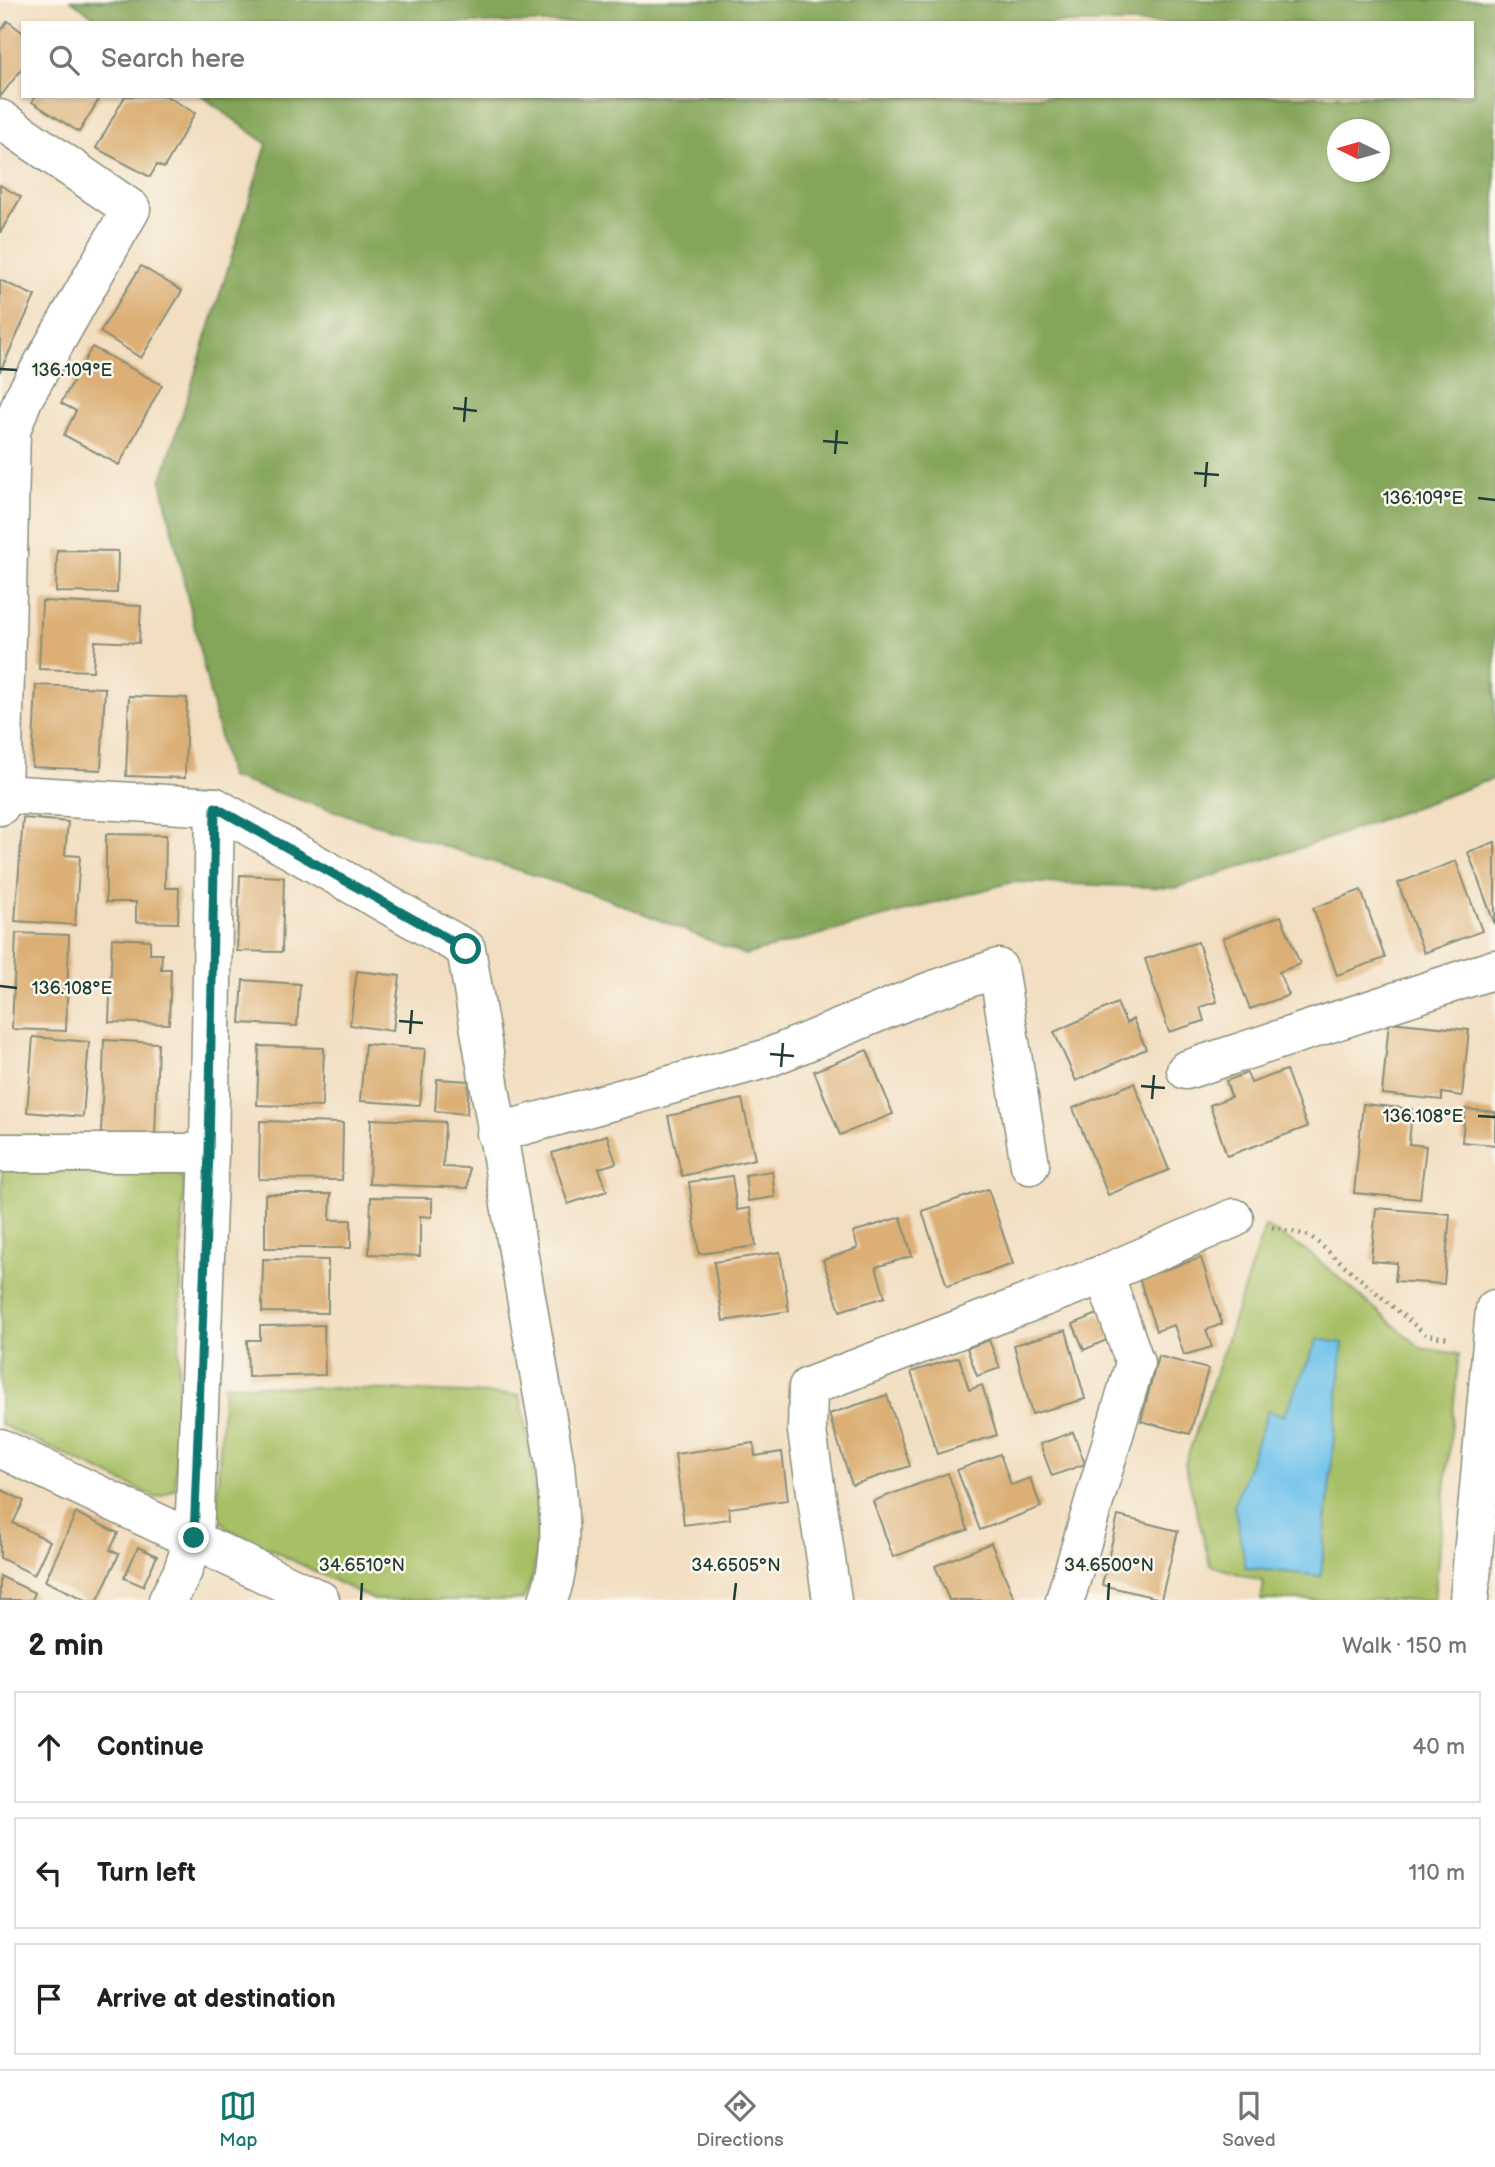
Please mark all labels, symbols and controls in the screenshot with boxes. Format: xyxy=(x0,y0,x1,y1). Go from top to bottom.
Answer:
search box xyxy=(21,21,1474,98)
icon: search xyxy=(45,41,83,79)
text: Search here xyxy=(101,44,245,75)
north arrow xyxy=(1327,119,1390,182)
text: 136.109°E xyxy=(32,360,112,381)
text: 136.109°E xyxy=(1383,488,1463,509)
route start xyxy=(450,933,481,964)
text: 136.108°E xyxy=(32,978,113,999)
text: 136.108°E xyxy=(1383,1106,1464,1127)
route end xyxy=(178,1522,209,1553)
text: 34.6510°N xyxy=(319,1555,405,1576)
text: 34.6505°N xyxy=(691,1555,781,1576)
text: 34.6500°N xyxy=(1064,1555,1154,1576)
text: 2 min xyxy=(28,1628,104,1664)
text: Walk · 150 m xyxy=(1342,1632,1467,1660)
icon: ahead xyxy=(30,1728,68,1766)
text: Continue xyxy=(97,1732,204,1763)
text: 40 m xyxy=(1412,1733,1465,1761)
icon: left xyxy=(30,1854,68,1892)
text: Turn left xyxy=(97,1858,196,1889)
text: 110 m xyxy=(1408,1859,1465,1887)
icon: arrive xyxy=(30,1980,68,2018)
text: Arrive at destination xyxy=(97,1984,336,2015)
tab: Map xyxy=(219,2087,258,2152)
tab: Directions xyxy=(696,2087,784,2152)
tab: Saved xyxy=(1222,2087,1276,2152)

